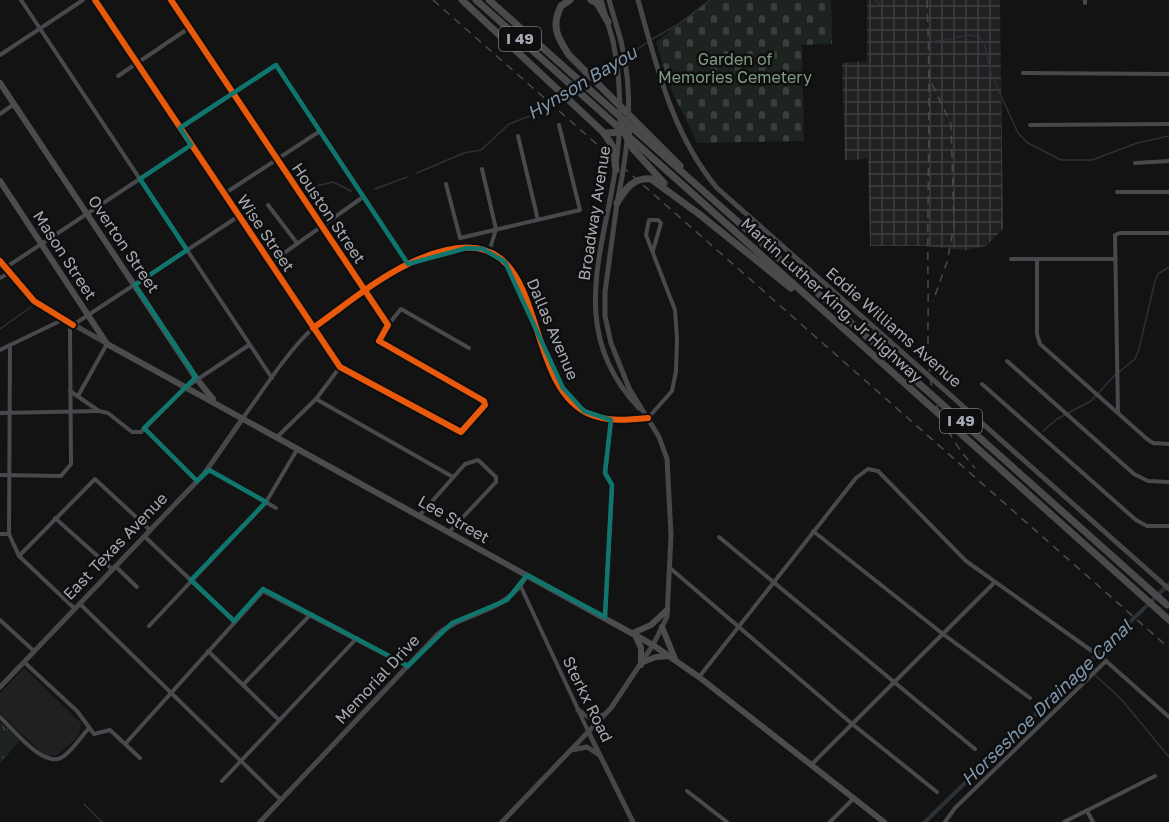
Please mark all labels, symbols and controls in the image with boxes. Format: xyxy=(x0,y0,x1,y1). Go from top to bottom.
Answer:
road number: I 49 xyxy=(499,27,541,51)
water label: Hynson Bayou xyxy=(523,40,641,124)
park label: Garden of Memories Cemetery xyxy=(658,49,812,87)
street label: Broadway Avenue xyxy=(573,144,615,282)
street label: Houston Street xyxy=(288,159,370,267)
street label: Overton Street xyxy=(84,191,164,297)
street label: Wise Street xyxy=(233,191,299,275)
street label: Mason Street xyxy=(29,207,101,303)
street label: Martin Luther King, Jr Highway xyxy=(737,213,927,387)
street label: Eddie Williams Avenue xyxy=(822,263,966,391)
street label: Dallas Avenue xyxy=(523,275,583,383)
road number: I 49 xyxy=(940,409,982,433)
street label: East Texas Avenue xyxy=(59,488,171,604)
street label: Lee Street xyxy=(415,491,493,547)
water label: Horseshoe Drainage Canal xyxy=(956,614,1137,790)
street label: Memorial Drive xyxy=(330,630,424,728)
street label: Sterkx Road xyxy=(559,653,617,745)

